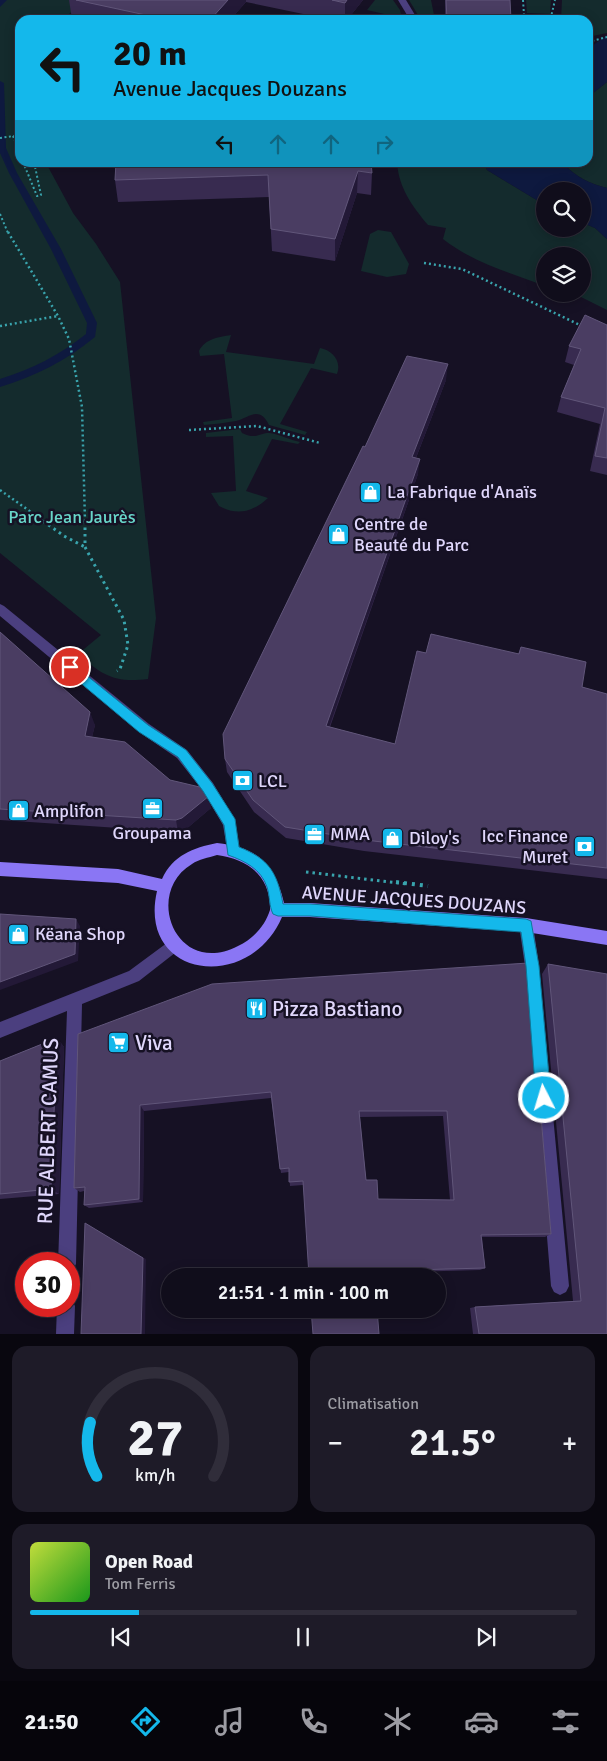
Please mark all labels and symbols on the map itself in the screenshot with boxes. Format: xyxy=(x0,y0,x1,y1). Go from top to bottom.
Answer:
shop icon: La Fabrique d'Anaïs xyxy=(359,480,383,504)
place label: La Fabrique d'Anaïs xyxy=(387,481,537,503)
park label: Parc Jean Jaurès xyxy=(8,506,136,528)
place label: Centre de Beauté du Parc xyxy=(354,513,469,556)
shop icon: Centre de Beauté du Parc xyxy=(326,522,350,546)
pin xyxy=(49,646,91,688)
bank icon: LCL xyxy=(230,769,254,793)
place label: LCL xyxy=(258,770,287,792)
office icon: Groupama xyxy=(140,796,164,820)
shop icon: Amplifon xyxy=(6,799,30,823)
place label: Amplifon xyxy=(34,800,104,822)
place label: Groupama xyxy=(112,822,192,844)
office icon: MMA xyxy=(302,822,326,846)
place label: MMA xyxy=(330,823,370,845)
place label: Icc Finance Muret xyxy=(481,825,568,868)
shop icon: Diloy's xyxy=(381,826,405,850)
place label: Diloy's xyxy=(409,827,460,849)
bank icon: Icc Finance Muret xyxy=(572,834,596,858)
street label: AVENUE JACQUES DOUZANS xyxy=(301,881,527,919)
shop icon: Këana Shop xyxy=(7,922,31,946)
place label: Këana Shop xyxy=(35,923,125,945)
place label: Pizza Bastiano xyxy=(272,996,402,1022)
restaurant icon: Pizza Bastiano xyxy=(244,997,268,1021)
place label: Viva xyxy=(135,1030,173,1056)
supermarket icon: Viva xyxy=(107,1031,131,1055)
street label: RUE ALBERT CAMUS xyxy=(32,1037,64,1225)
position arrow xyxy=(517,1071,569,1123)
speed limit sign: 30 xyxy=(15,1252,80,1317)

